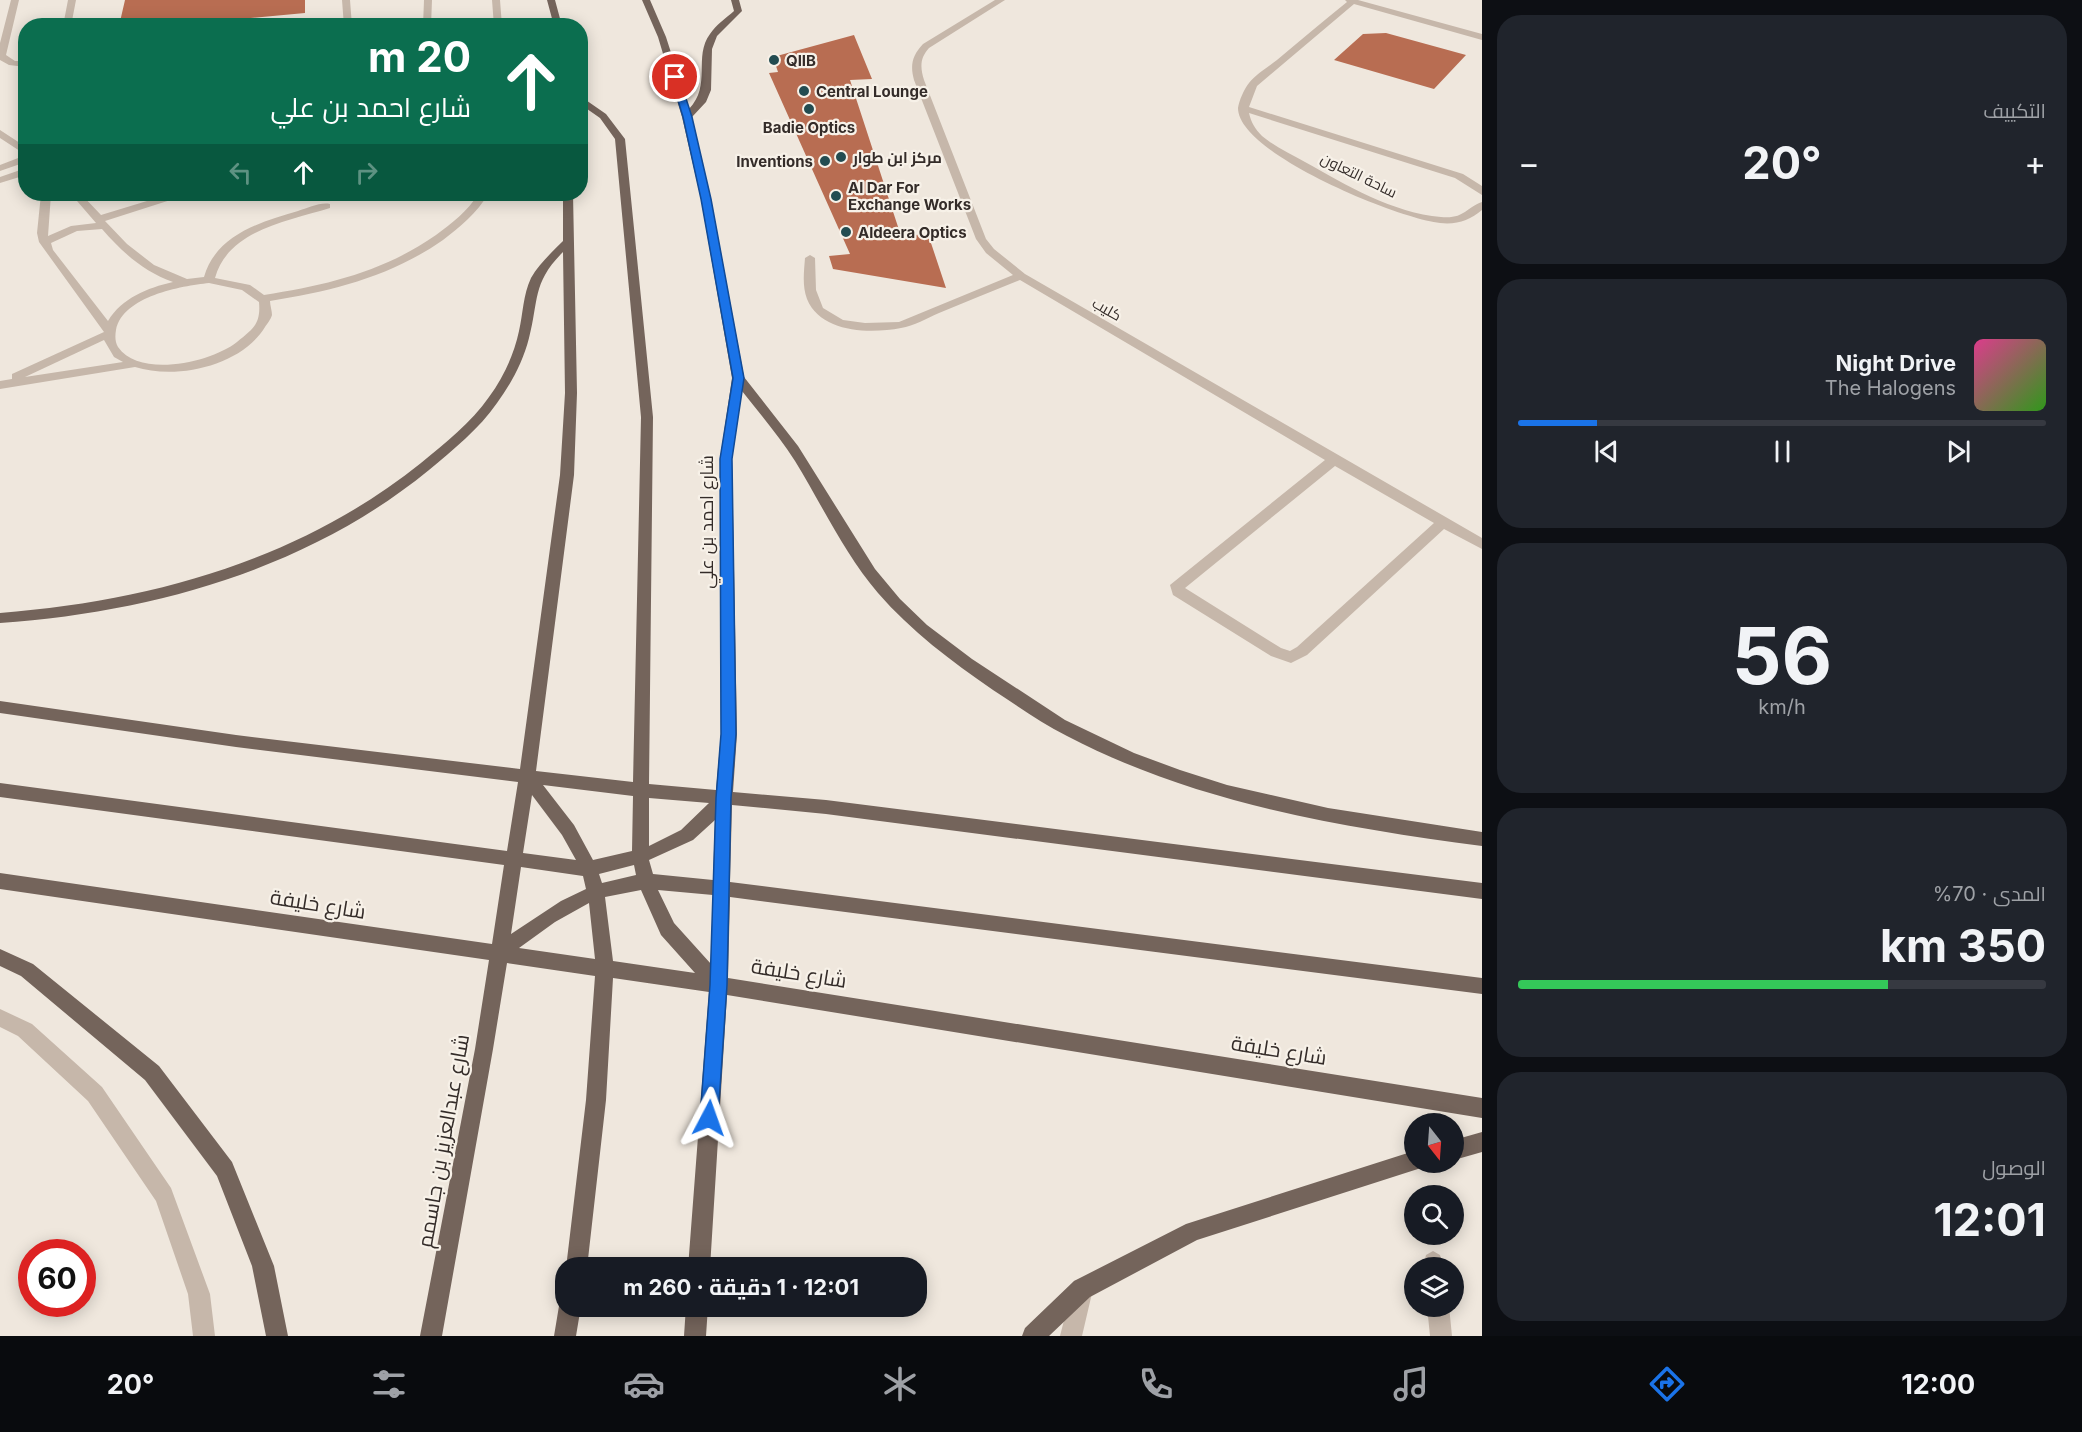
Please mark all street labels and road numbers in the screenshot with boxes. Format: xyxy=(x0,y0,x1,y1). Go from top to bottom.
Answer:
street label: ساحة التعاون xyxy=(1317,148,1400,203)
street label: كليب xyxy=(1089,293,1125,325)
street label: شارع احمد بن علي xyxy=(696,455,721,589)
street label: شارع خليفة xyxy=(268,884,368,926)
street label: شارع خليفة xyxy=(749,953,849,995)
street label: شارع خليفة xyxy=(1229,1030,1329,1072)
street label: شارع عبدالعزيز بن جاسمم xyxy=(412,1032,476,1250)

